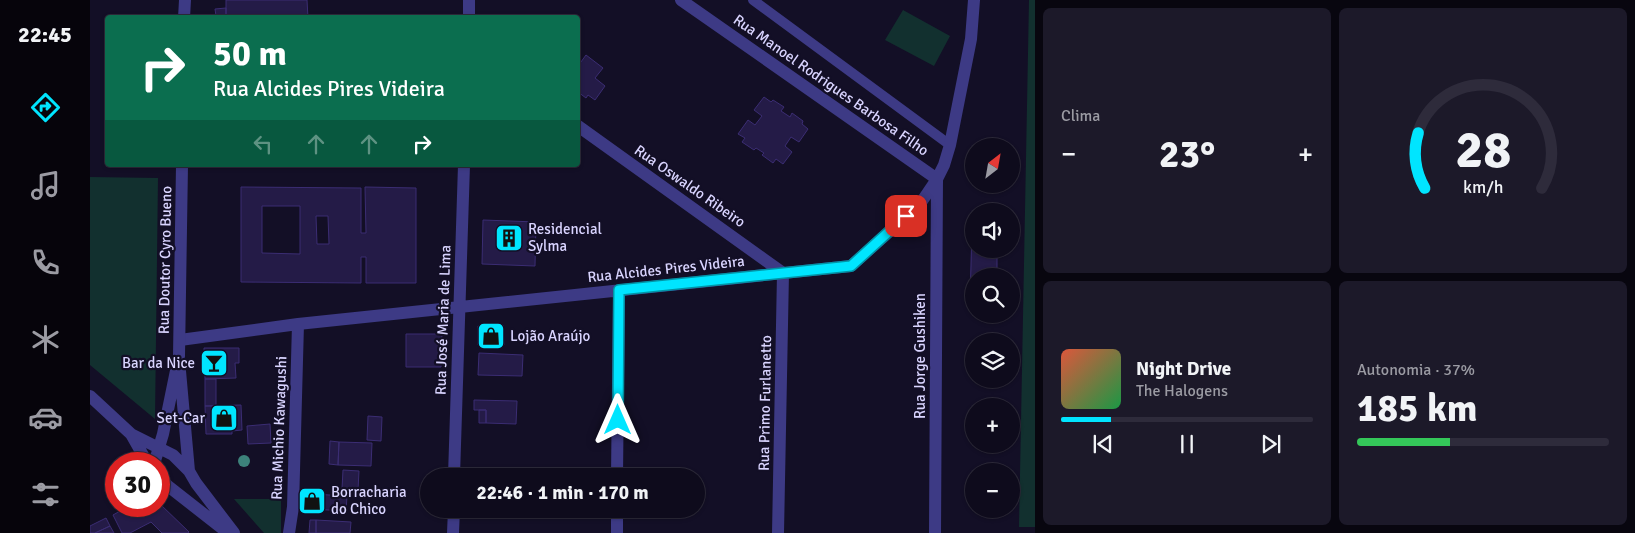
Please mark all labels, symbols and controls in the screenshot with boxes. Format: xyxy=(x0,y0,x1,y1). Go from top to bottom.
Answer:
street label: Rua Manoel Rodrigues Barbosa Filho xyxy=(730,10,932,160)
text: 22:45 xyxy=(18,21,72,48)
text: 50 m xyxy=(213,32,287,75)
icon: right xyxy=(130,35,195,100)
text: Rua Alcides Pires Videira xyxy=(213,75,445,102)
icon: directions xyxy=(28,90,63,125)
text: Clima xyxy=(1061,106,1100,126)
text: 28 xyxy=(1455,118,1511,182)
icon: left xyxy=(249,130,277,158)
icon: ahead xyxy=(302,130,330,158)
icon: ahead xyxy=(355,130,383,158)
icon: right xyxy=(408,130,436,158)
text: 23° xyxy=(1159,131,1215,178)
text: − xyxy=(1061,137,1076,171)
text: + xyxy=(1298,137,1313,171)
north arrow xyxy=(965,138,1020,192)
map controls xyxy=(965,138,1020,518)
street label: Rua Oswaldo Ribeiro xyxy=(631,141,749,231)
icon: music xyxy=(28,168,63,203)
text: km/h xyxy=(1463,176,1503,198)
street label: Rua Doutor Cyro Bueno xyxy=(155,185,175,334)
pin xyxy=(885,195,927,237)
icon: arrive xyxy=(892,202,920,230)
button: sound xyxy=(965,203,1020,258)
place label: Residencial Sylma xyxy=(528,220,602,255)
building icon: Residencial Sylma xyxy=(494,223,524,253)
icon: phone xyxy=(28,245,63,280)
street label: Rua José Maria de Lima xyxy=(431,245,455,395)
street label: Rua Alcides Pires Videira xyxy=(586,252,746,286)
button: search xyxy=(965,268,1020,323)
street label: Rua Jorge Gushiken xyxy=(911,293,929,419)
shop icon: Lojão Araújo xyxy=(476,321,506,351)
icon: climate xyxy=(28,322,63,357)
place label: Lojão Araújo xyxy=(510,327,591,345)
button: layers xyxy=(965,333,1020,388)
street label: Rua Primo Furlanetto xyxy=(755,335,775,471)
bar icon: Bar da Nice xyxy=(199,348,229,378)
place label: Bar da Nice xyxy=(122,354,195,372)
street label: Rua Michio Kawagushi xyxy=(267,356,291,500)
text: Night Drive xyxy=(1136,357,1231,381)
text: Autonomia · 37% xyxy=(1357,360,1475,380)
text: The Halogens xyxy=(1136,381,1228,401)
text: 185 km xyxy=(1357,385,1478,432)
position arrow xyxy=(591,393,643,445)
button: + xyxy=(965,398,1020,453)
icon: car xyxy=(28,400,63,435)
shop icon: Set-Car xyxy=(209,403,239,433)
place label: Set-Car xyxy=(157,409,205,427)
icon: previous xyxy=(1089,430,1117,458)
icon: pause xyxy=(1173,430,1201,458)
icon: next xyxy=(1257,430,1285,458)
speed limit sign: 30 xyxy=(105,452,170,517)
button: − xyxy=(965,463,1020,518)
icon: filters xyxy=(28,477,63,512)
text: 22:46 · 1 min · 170 m xyxy=(476,481,649,505)
place label: Borracharia do Chico xyxy=(331,483,407,518)
shop icon: Borracharia do Chico xyxy=(297,486,327,516)

